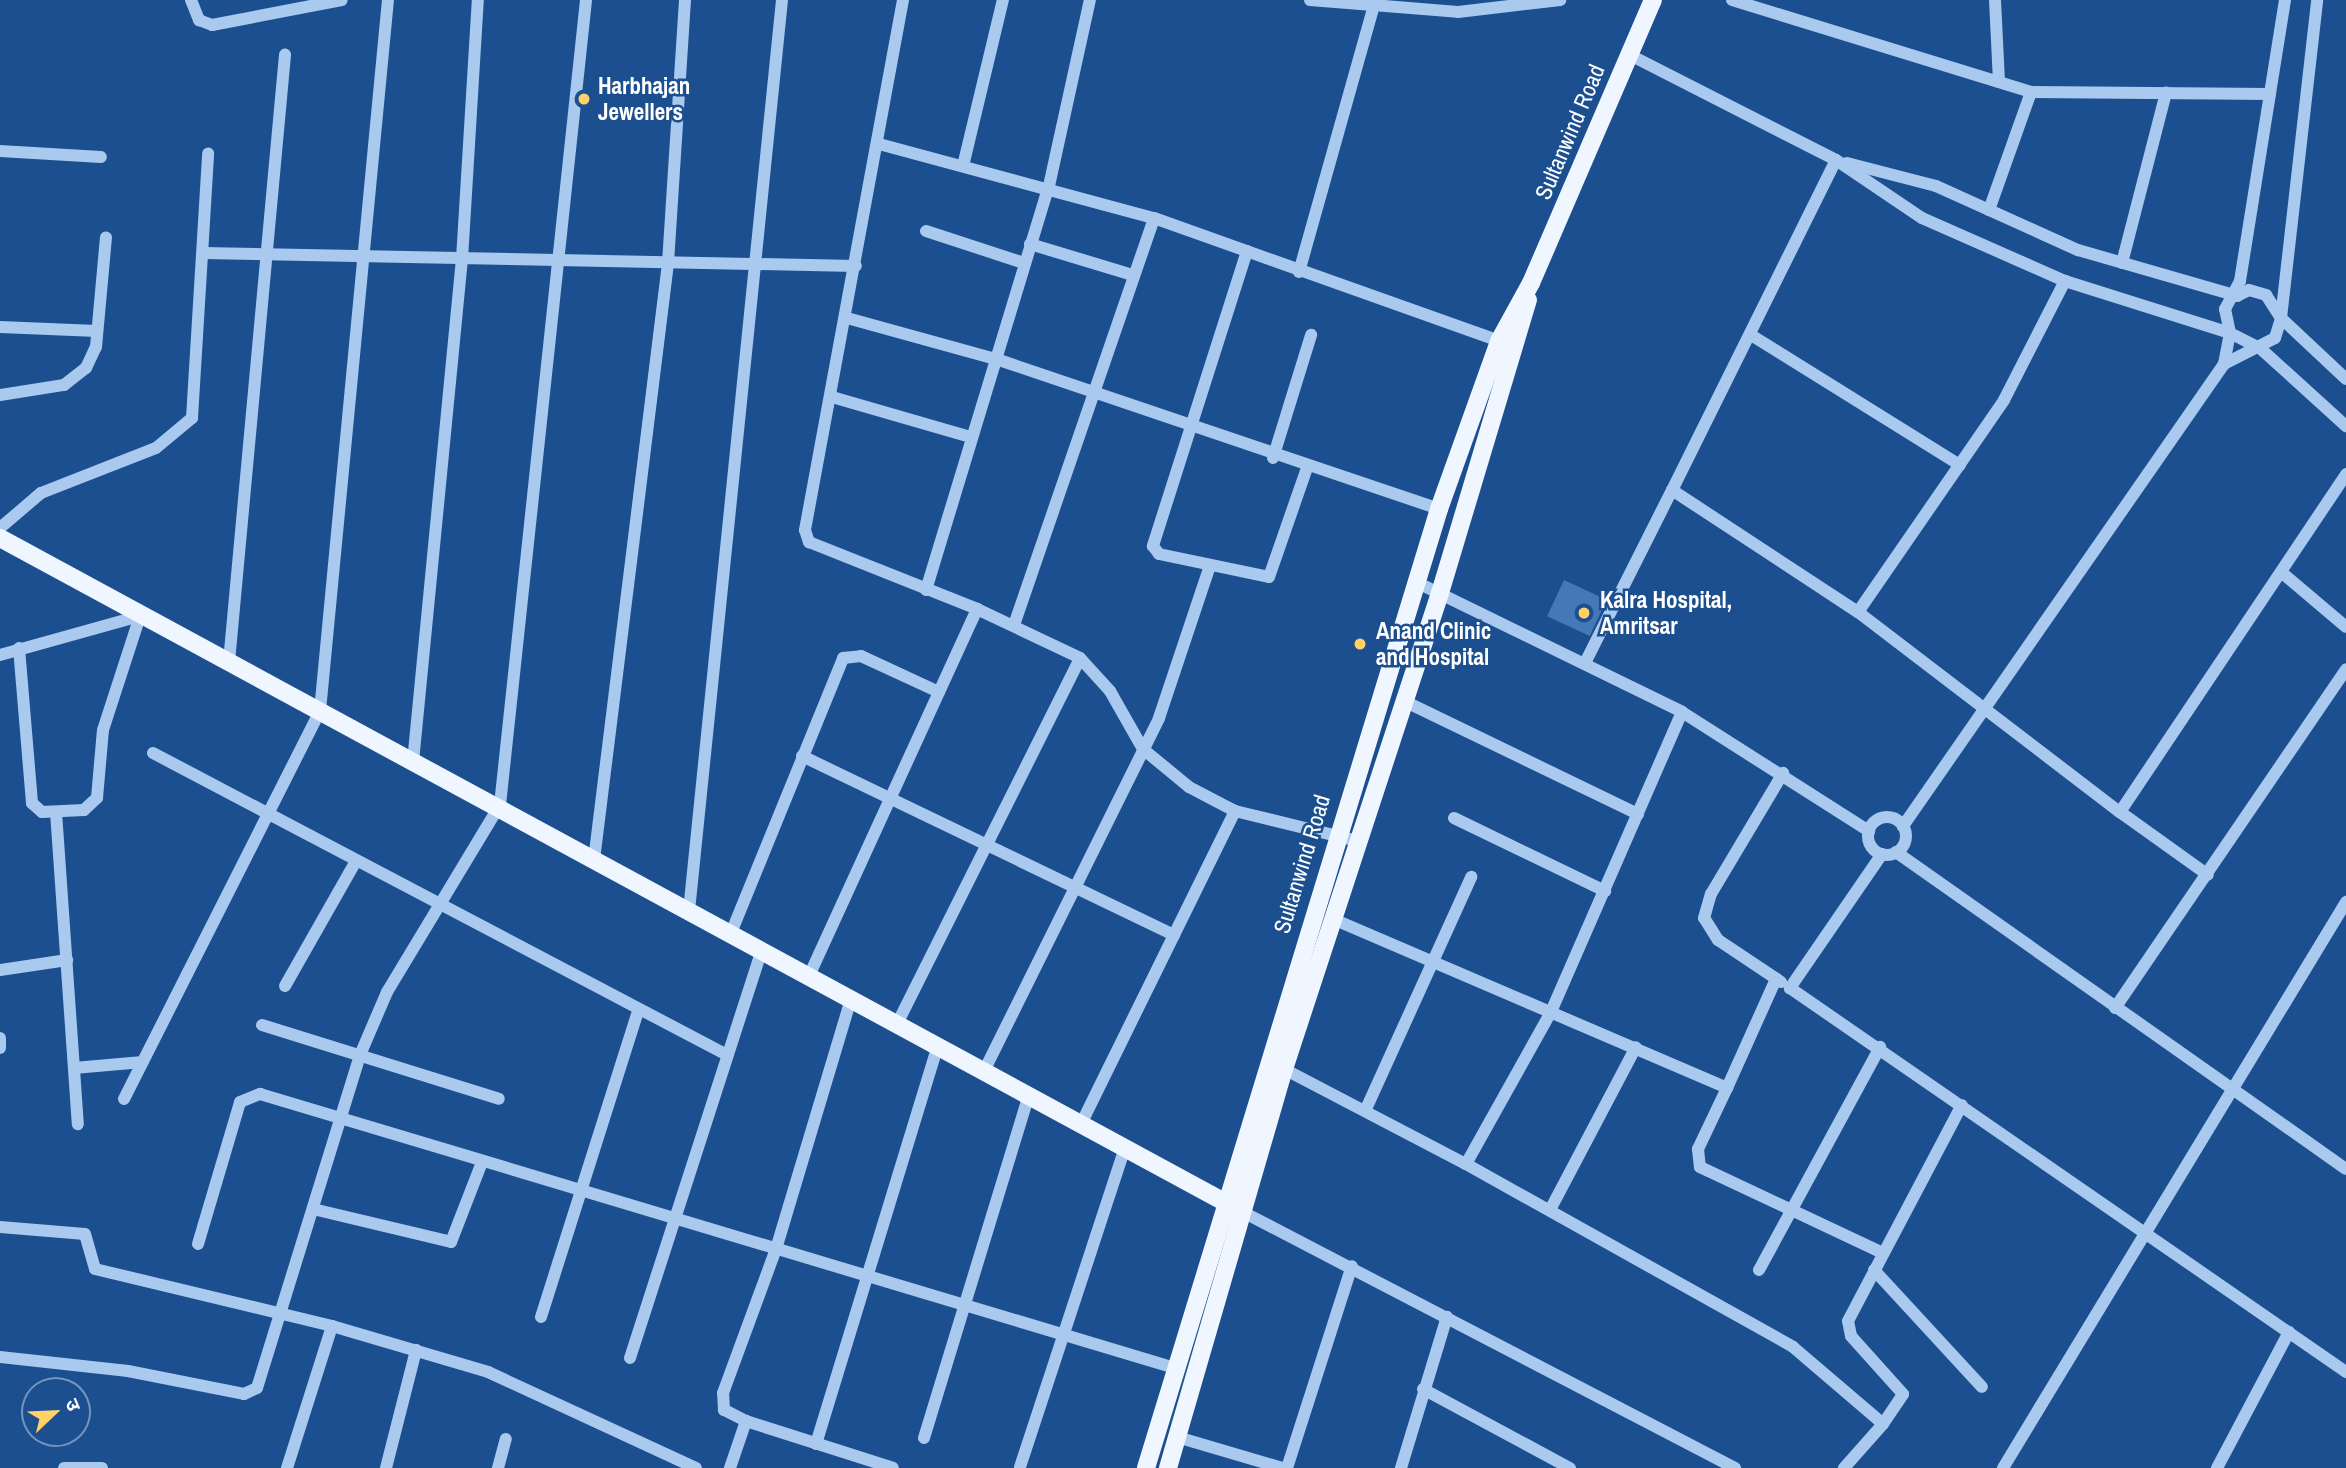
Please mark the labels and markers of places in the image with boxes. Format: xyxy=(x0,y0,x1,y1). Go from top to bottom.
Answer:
place label: Harbhajan Jewellers xyxy=(598,72,690,126)
marker: Harbhajan Jewellers xyxy=(576,91,592,107)
place label: Kalra Hospital, Amritsar xyxy=(1600,586,1732,640)
marker: Kalra Hospital, Amritsar xyxy=(1574,603,1594,623)
place label: Anand Clinic and Hospital xyxy=(1376,617,1491,671)
marker: Anand Clinic and Hospital xyxy=(1350,634,1370,654)

